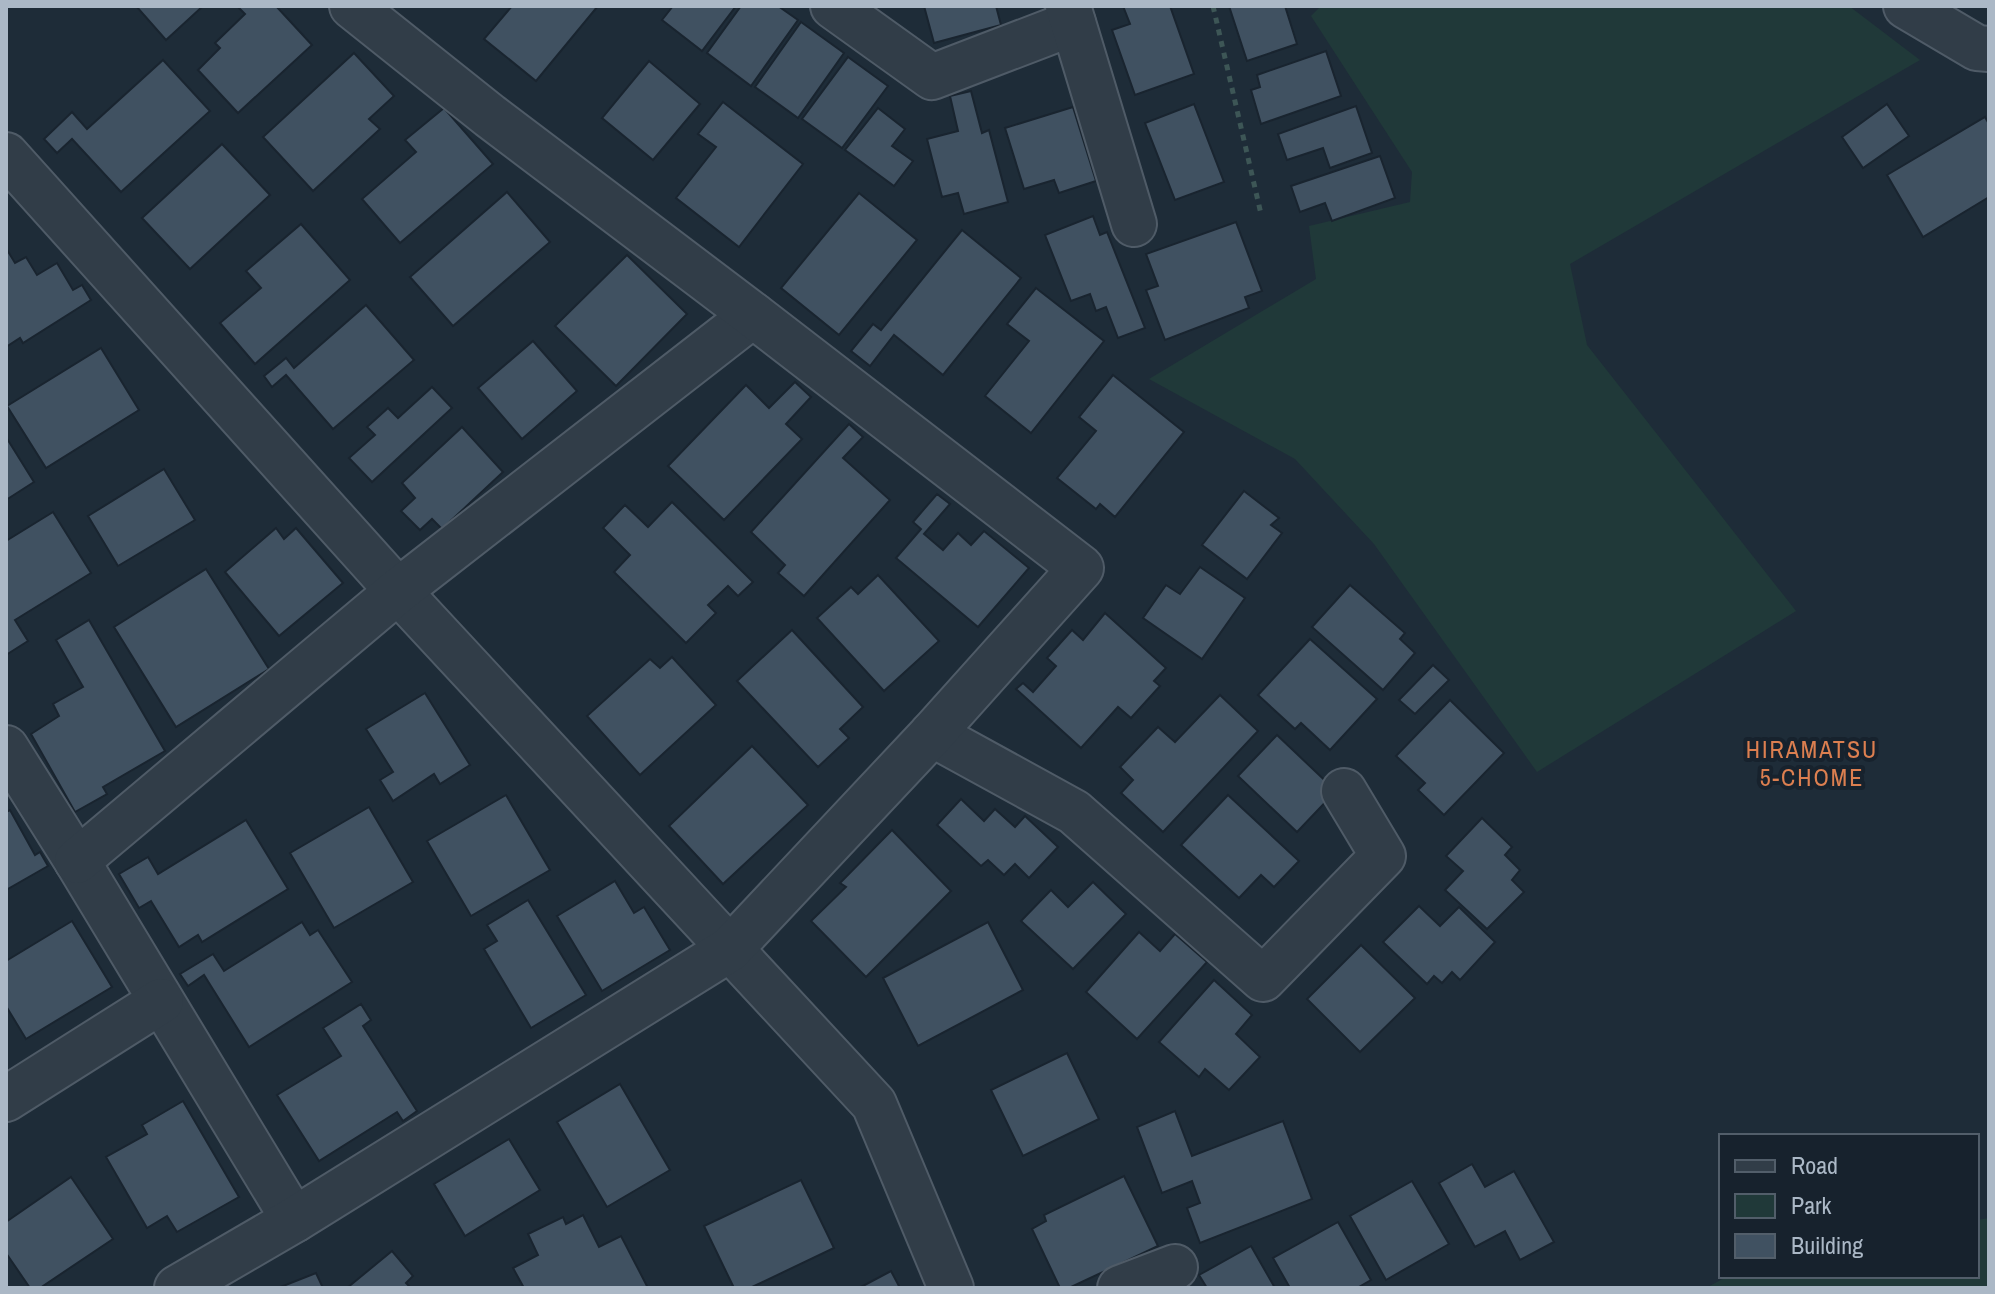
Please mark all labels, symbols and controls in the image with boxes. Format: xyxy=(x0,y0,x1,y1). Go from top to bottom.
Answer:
district label: HIRAMATSU 5-CHOME xyxy=(1746,733,1878,793)
legend xyxy=(1719,1134,1979,1278)
text: Road xyxy=(1791,1149,1838,1181)
text: Park xyxy=(1791,1189,1832,1221)
text: Building xyxy=(1791,1229,1863,1261)

